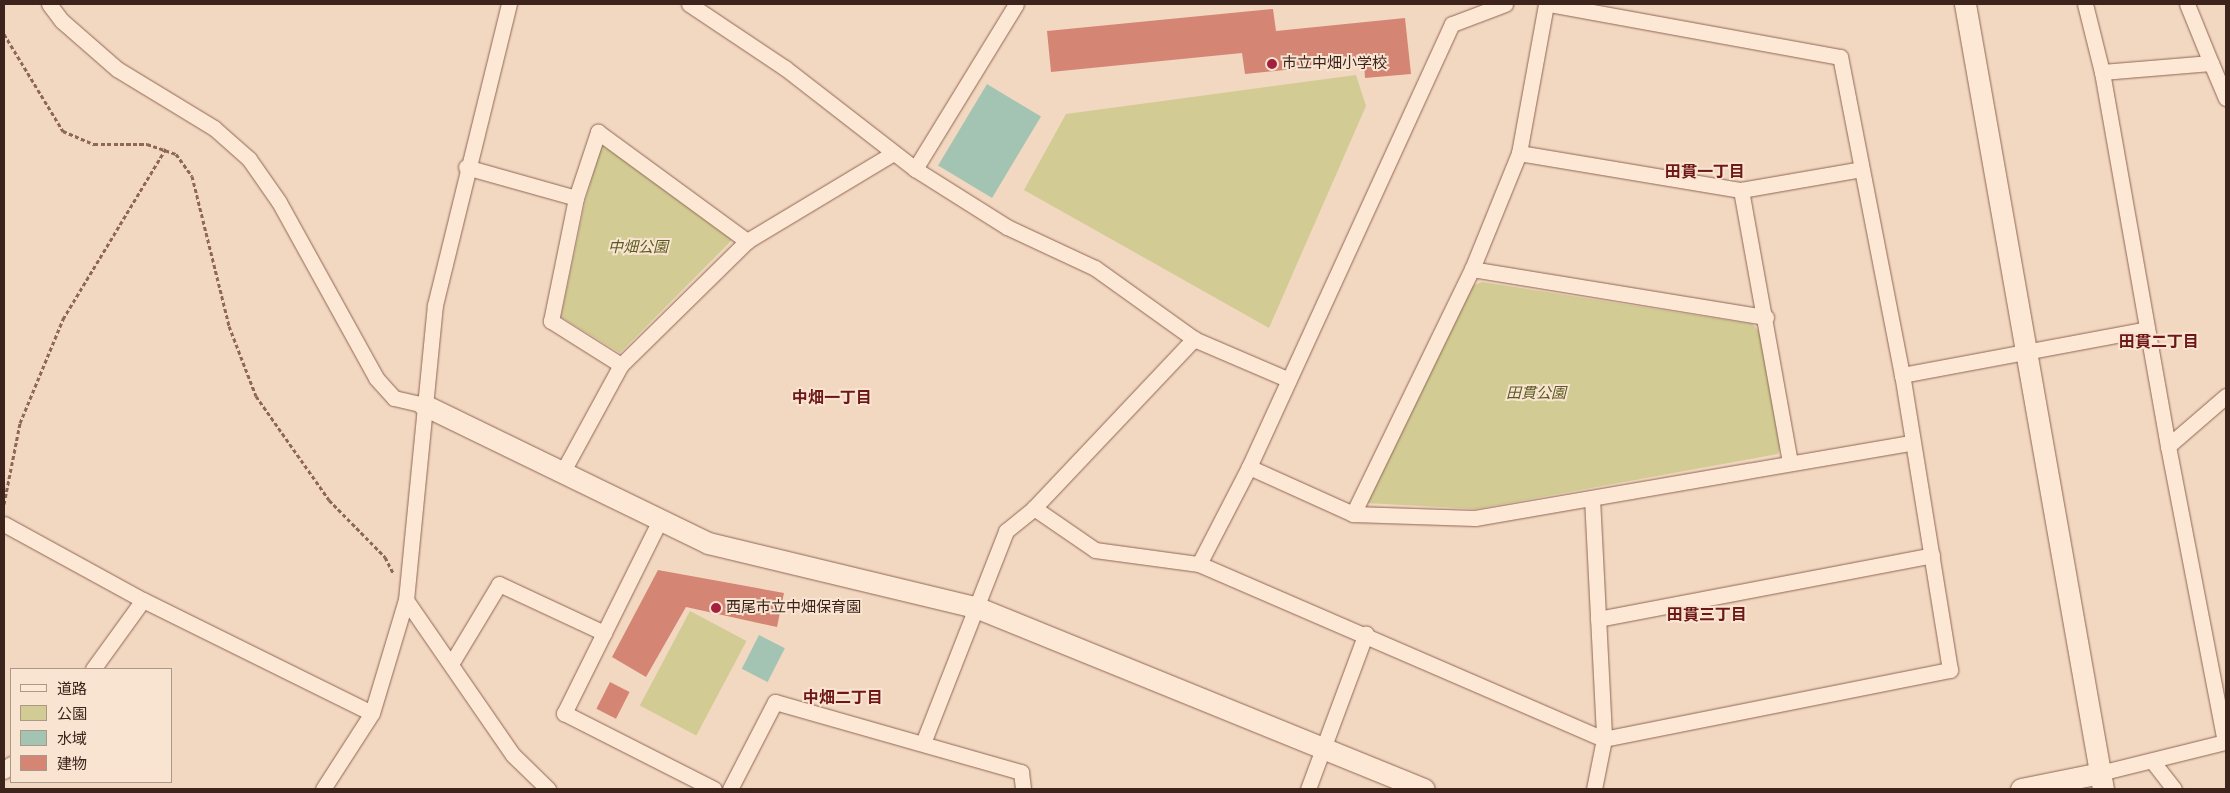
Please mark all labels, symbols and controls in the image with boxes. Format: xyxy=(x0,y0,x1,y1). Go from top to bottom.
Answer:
place label: 市立中畑小学校 xyxy=(1282,55,1387,73)
marker: 市立中畑小学校 xyxy=(1266,58,1278,70)
district label: 田貫一丁目 xyxy=(1665,162,1745,182)
park label: 中畑公園 xyxy=(608,239,668,257)
district label: 田貫二丁目 xyxy=(2119,332,2199,352)
park label: 田貫公園 xyxy=(1506,385,1566,403)
district label: 中畑一丁目 xyxy=(792,388,872,408)
place label: 西尾市立中畑保育園 xyxy=(726,599,861,617)
marker: 西尾市立中畑保育園 xyxy=(710,602,722,614)
district label: 田貫三丁目 xyxy=(1667,605,1747,625)
legend xyxy=(10,668,172,783)
text: 道路 xyxy=(57,681,87,697)
district label: 中畑二丁目 xyxy=(803,688,883,708)
text: 公園 xyxy=(57,706,87,722)
text: 水域 xyxy=(57,731,87,747)
text: 建物 xyxy=(57,756,87,772)

